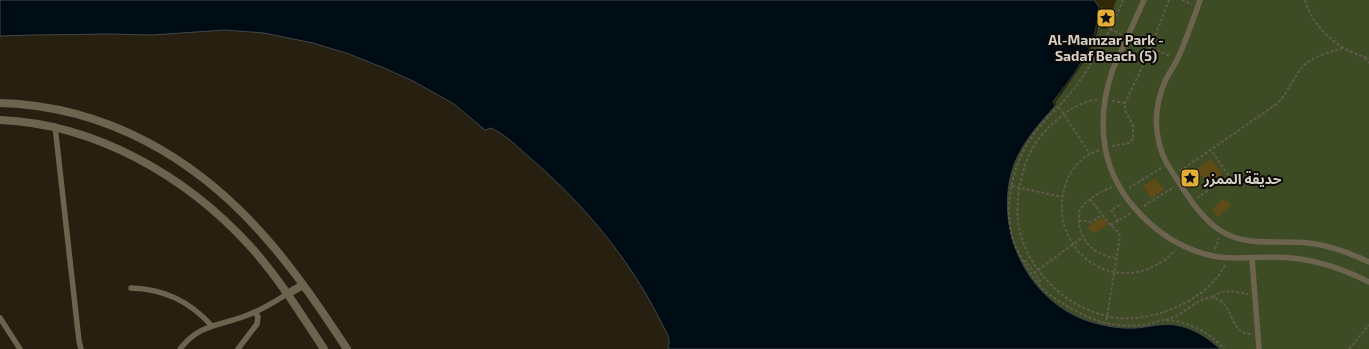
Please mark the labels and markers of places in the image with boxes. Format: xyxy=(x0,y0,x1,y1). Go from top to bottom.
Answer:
place icon: Al-Mamzar Park - Sadaf Beach (5) xyxy=(1095,7,1117,29)
place label: Al-Mamzar Park - Sadaf Beach (5) xyxy=(1048,31,1164,64)
place icon: حديقة الممزر xyxy=(1179,167,1201,189)
place label: حديقة الممزر xyxy=(1203,170,1282,188)

